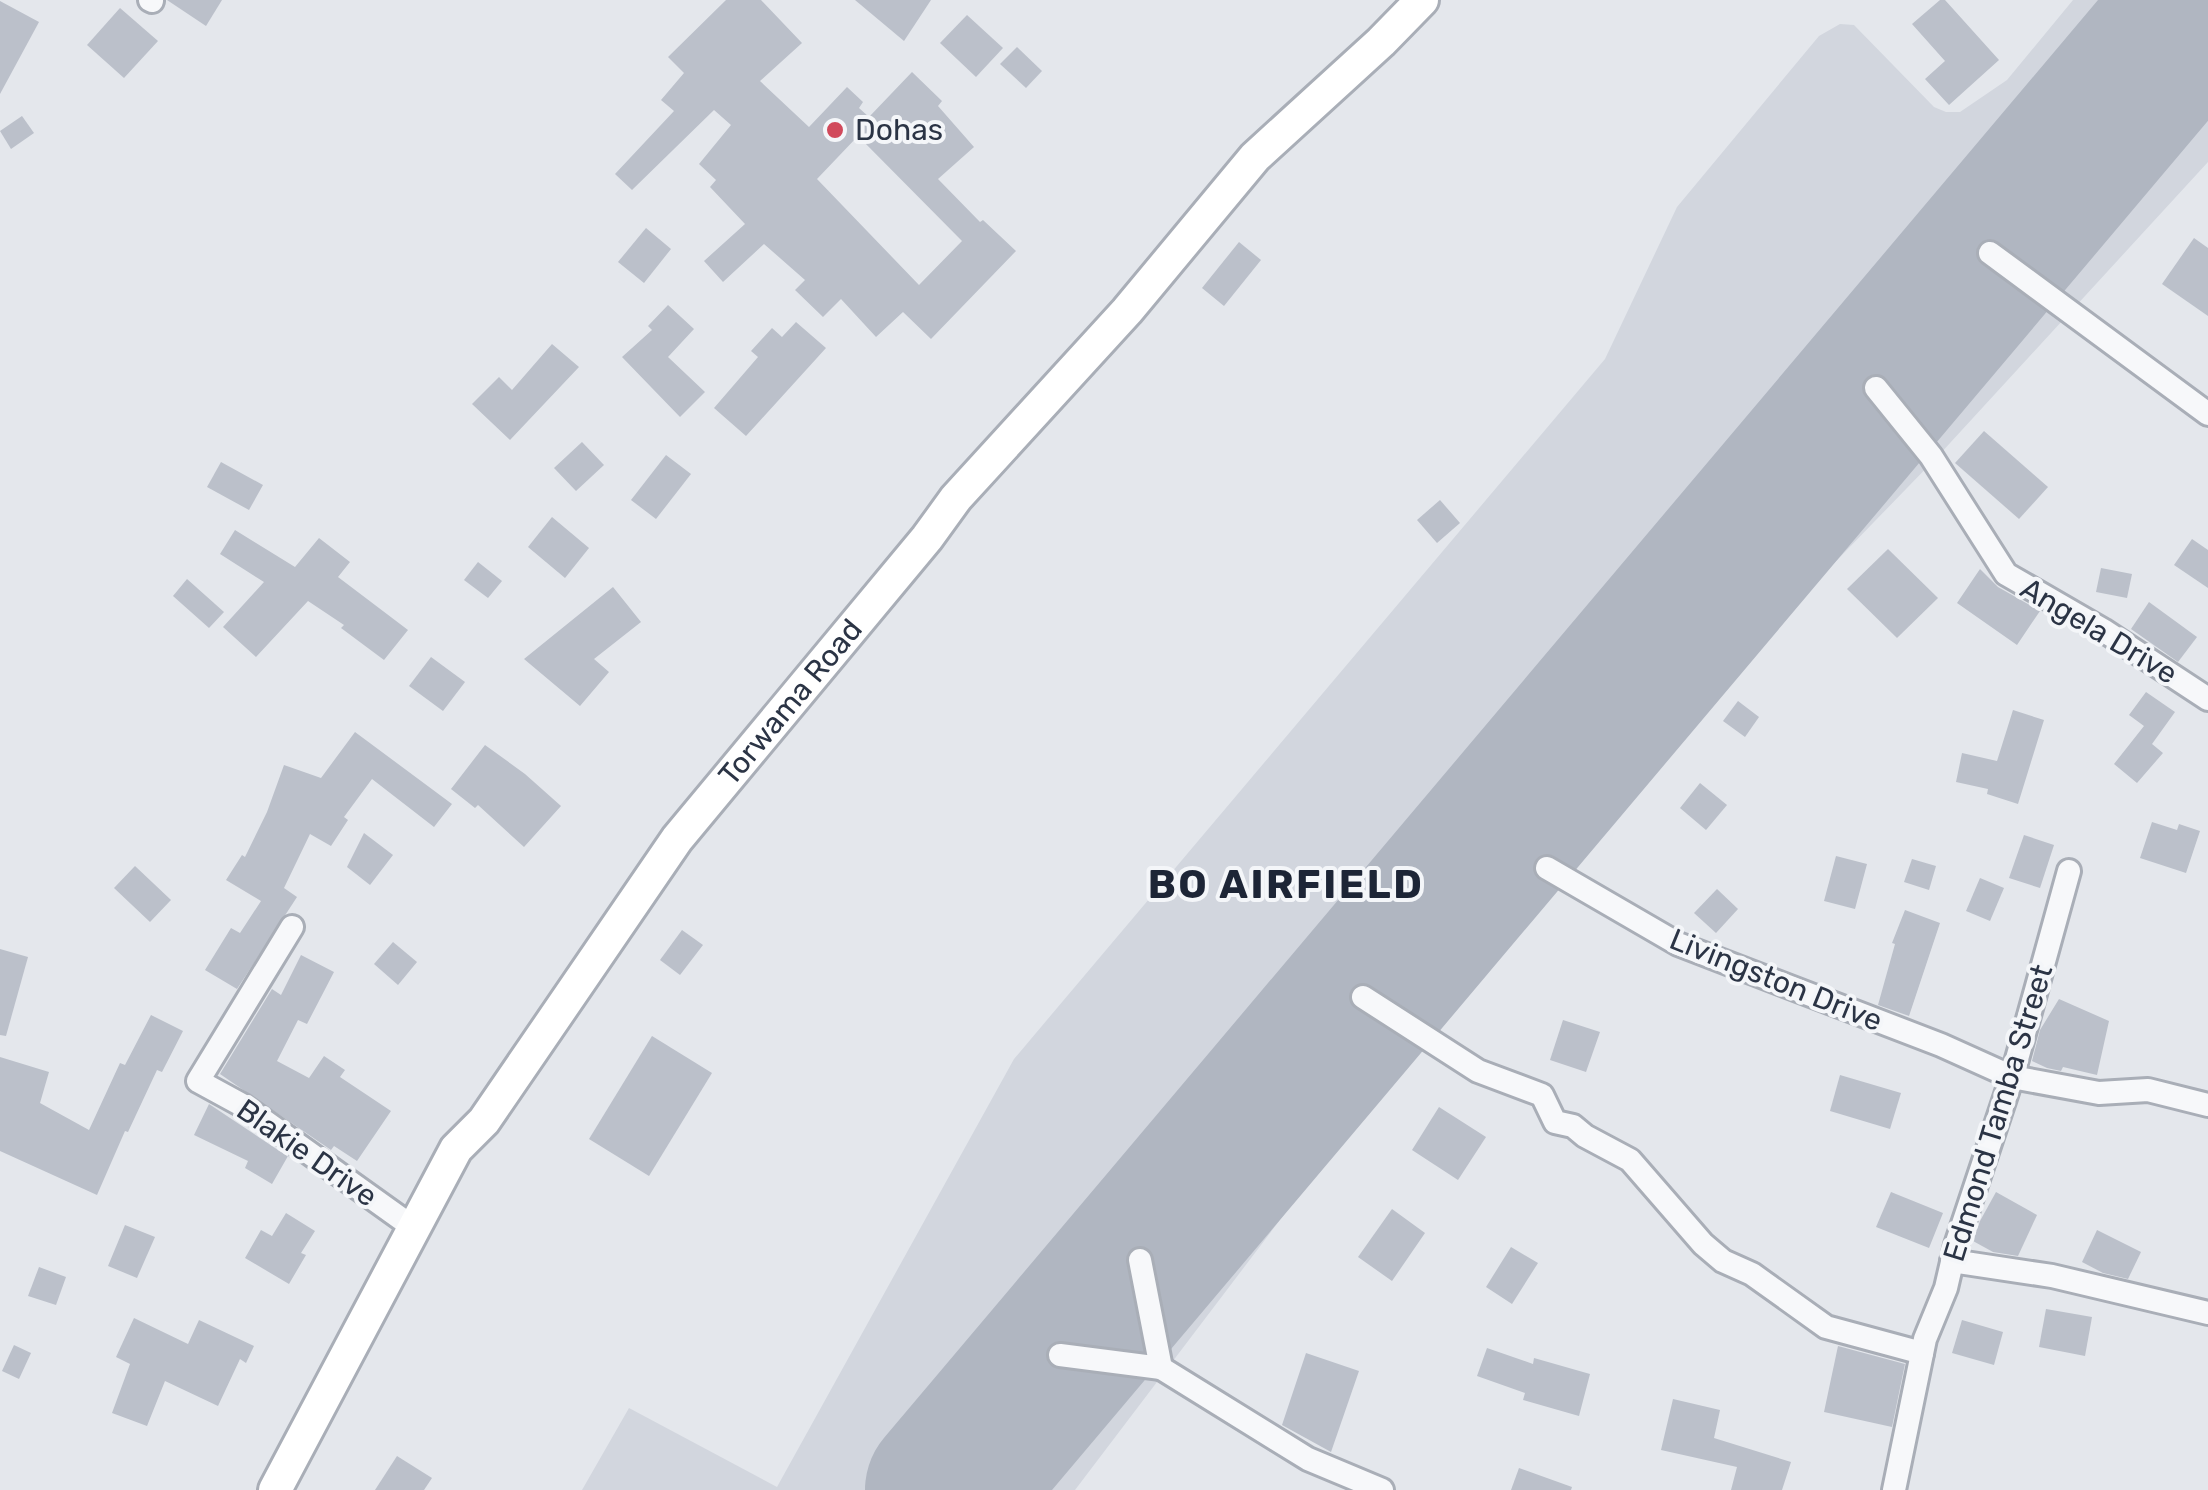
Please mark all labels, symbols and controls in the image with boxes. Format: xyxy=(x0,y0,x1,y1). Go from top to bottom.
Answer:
place label: Dohas xyxy=(855,112,943,148)
marker: Dohas xyxy=(824,119,846,141)
street label: Angela Drive xyxy=(2014,570,2184,692)
street label: Torwama Road xyxy=(711,612,870,793)
district label: BO AIRFIELD xyxy=(1148,861,1424,908)
street label: Livingston Drive xyxy=(1664,921,1888,1039)
street label: Edmond Tamba Street xyxy=(1936,960,2060,1266)
street label: Blakie Drive xyxy=(230,1092,384,1214)

